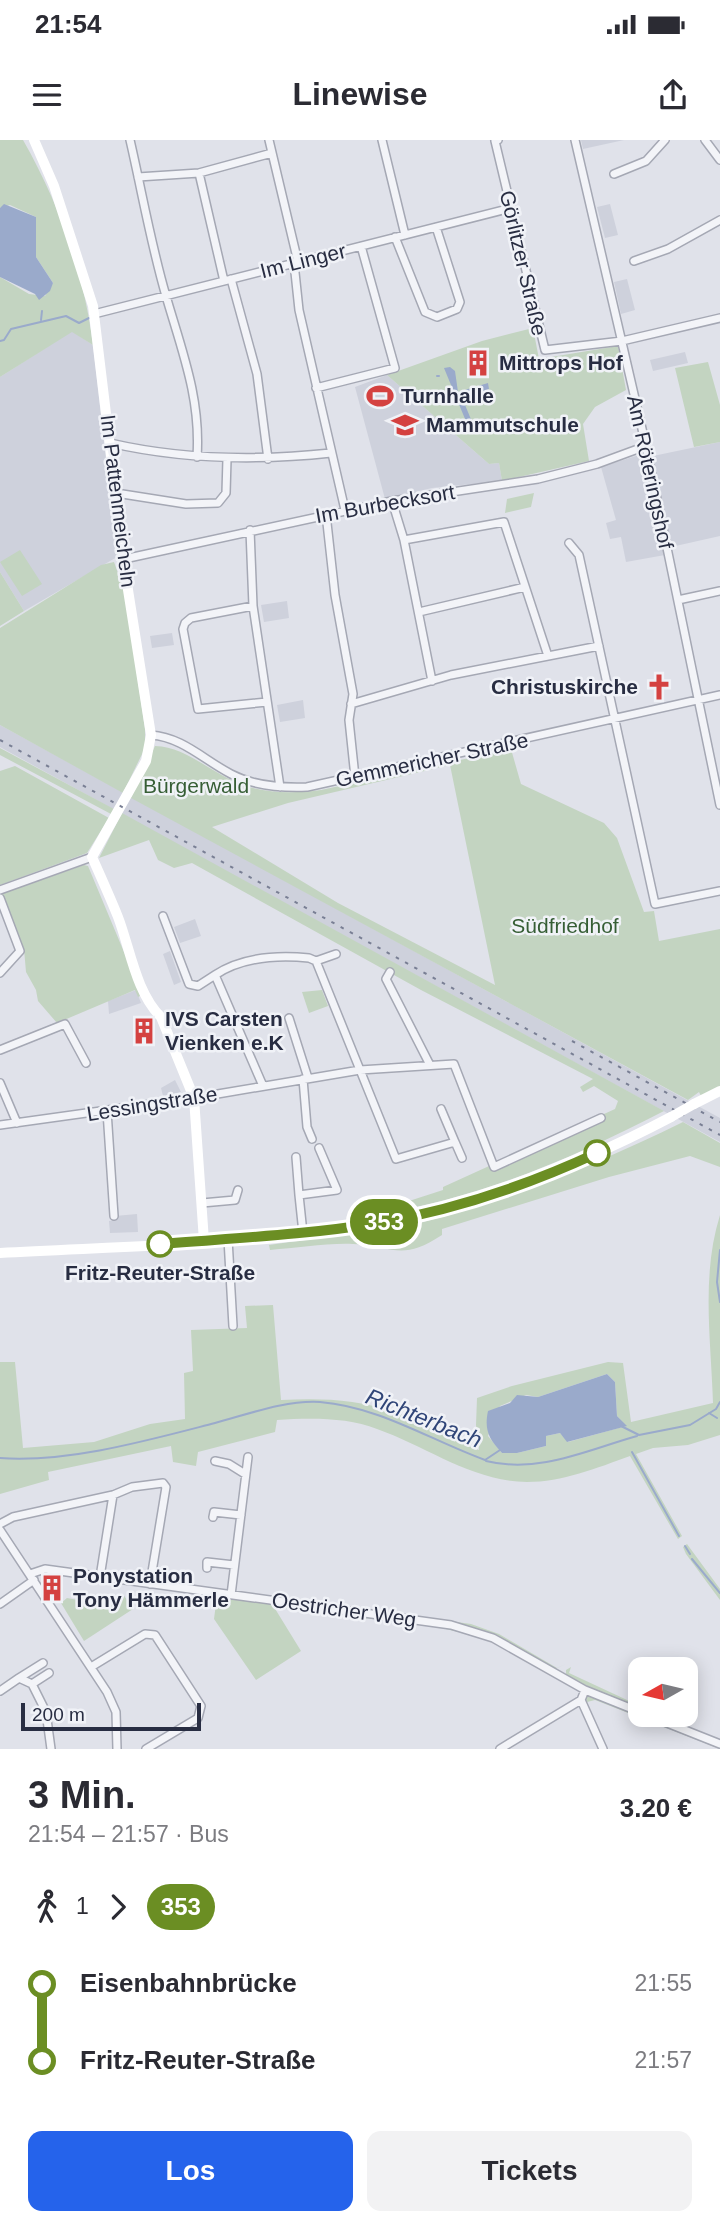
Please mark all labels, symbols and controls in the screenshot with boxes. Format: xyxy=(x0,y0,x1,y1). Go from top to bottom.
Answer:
text: 21:54 xyxy=(35,9,102,39)
icon: menu xyxy=(28,76,66,114)
text: Linewise xyxy=(292,76,428,112)
icon: share xyxy=(654,76,692,114)
street label: Görlitzer Straße xyxy=(496,188,551,338)
street label: Im Linger xyxy=(258,239,348,282)
building icon: Mittrops Hof xyxy=(463,348,493,378)
place label: Mittrops Hof xyxy=(499,351,624,374)
sports icon: Turnhalle xyxy=(365,381,395,411)
place label: Turnhalle xyxy=(401,384,494,407)
street label: Am Röteringshof xyxy=(623,393,678,551)
school or university icon: Mammutschule xyxy=(390,410,420,440)
street label: Im Pattenmeicheln xyxy=(96,413,141,589)
place label: Mammutschule xyxy=(426,413,579,436)
street label: Im Burbecksort xyxy=(313,480,457,527)
church icon: Christuskirche xyxy=(644,672,674,702)
place label: Christuskirche xyxy=(491,675,638,698)
street label: Gemmericher Straße xyxy=(334,728,530,791)
park label: Bürgerwald xyxy=(143,774,249,797)
park label: Südfriedhof xyxy=(511,914,619,937)
place label: IVS Carsten Vienken e.K xyxy=(165,1007,284,1054)
building icon: IVS Carsten Vienken e.K xyxy=(129,1016,159,1046)
street label: Lessingstraße xyxy=(85,1082,219,1125)
unlabelled marker xyxy=(584,1140,610,1166)
line badge: 353 xyxy=(344,1199,424,1245)
text: 353 xyxy=(364,1208,404,1235)
marker: Fritz-Reuter-Straße xyxy=(147,1231,173,1257)
place label: Fritz-Reuter-Straße xyxy=(65,1261,255,1284)
water label: Richterbach xyxy=(362,1383,486,1453)
place label: Ponystation Tony Hämmerle xyxy=(73,1564,229,1611)
building icon: Ponystation Tony Hämmerle xyxy=(37,1573,67,1603)
street label: Oestricher Weg xyxy=(270,1588,418,1631)
north arrow xyxy=(628,1657,698,1727)
map controls xyxy=(628,1657,698,1727)
scale bar xyxy=(21,1700,201,1732)
text: 200 m xyxy=(32,1704,85,1725)
text: 3 Min. xyxy=(28,1774,136,1816)
text: 3.20 € xyxy=(620,1793,692,1823)
text: 21:54 – 21:57 · Bus xyxy=(28,1821,229,1847)
icon: walk xyxy=(28,1888,66,1926)
icon: forward xyxy=(99,1888,137,1926)
text: 1 xyxy=(76,1893,89,1919)
text: 353 xyxy=(161,1893,201,1920)
text: Eisenbahnbrücke xyxy=(80,1968,297,1998)
text: 21:55 xyxy=(634,1970,692,1996)
text: Fritz-Reuter-Straße xyxy=(80,2045,315,2075)
text: 21:57 xyxy=(634,2047,692,2073)
button: Los xyxy=(28,2131,353,2211)
button: Tickets xyxy=(367,2131,692,2211)

